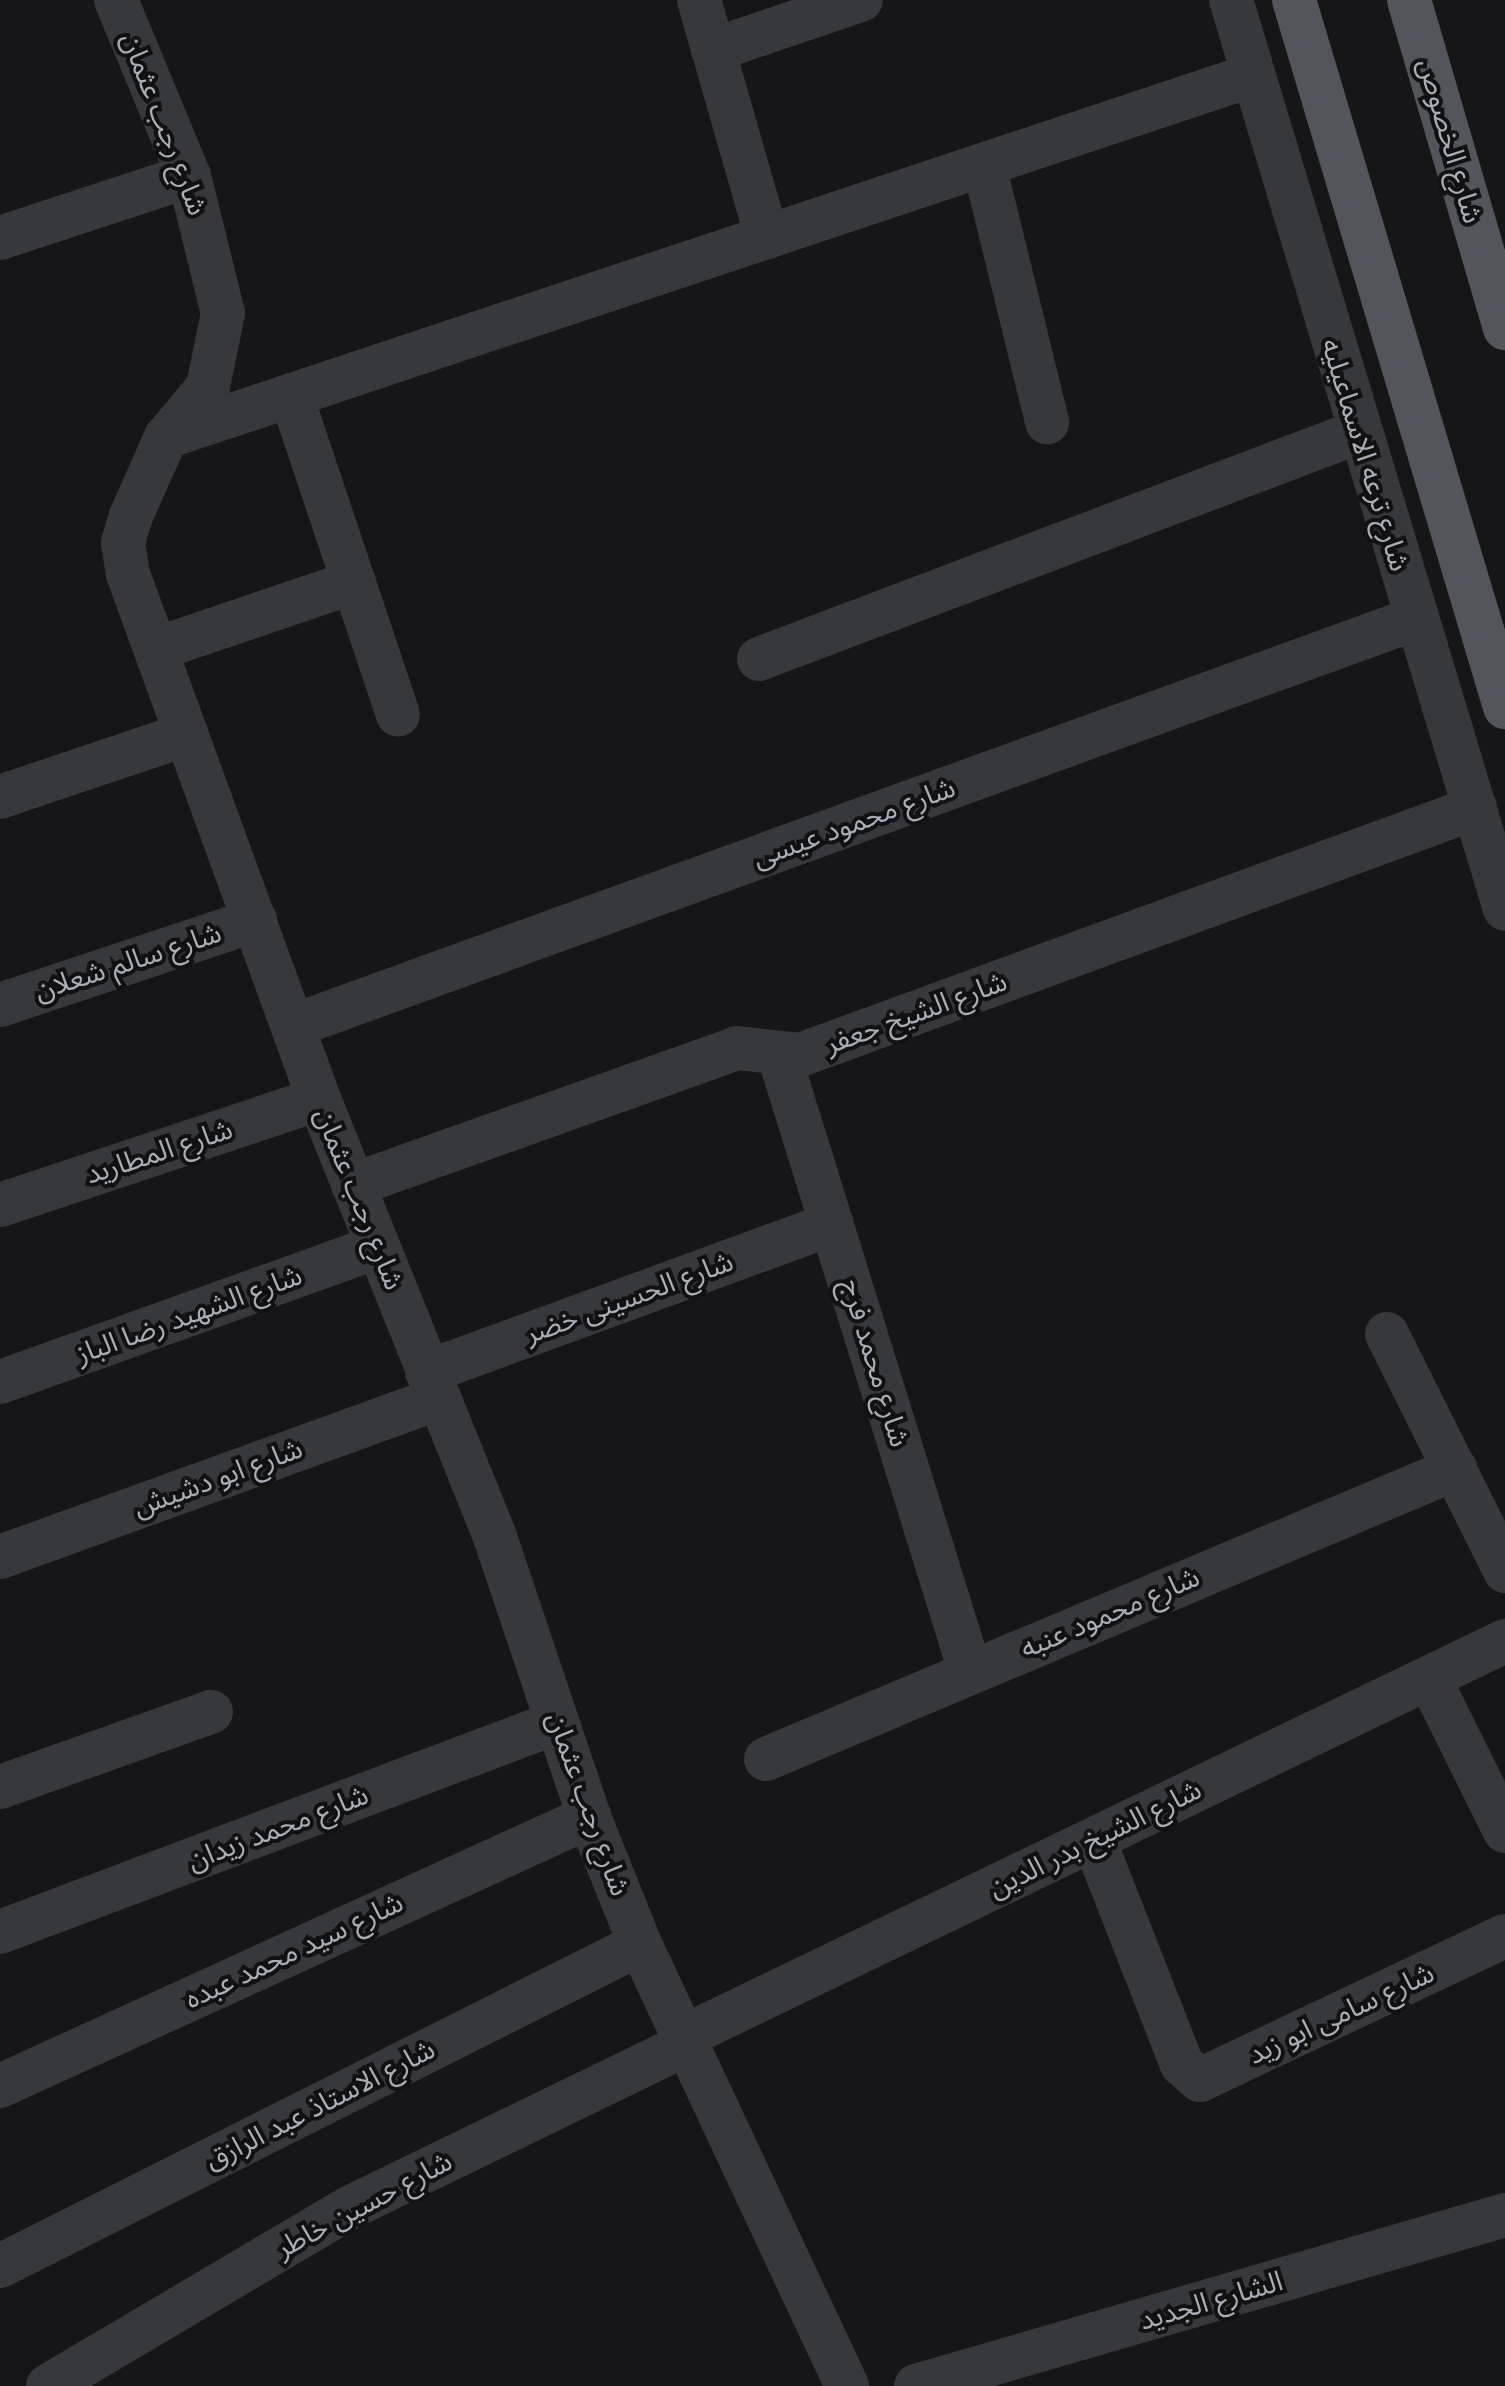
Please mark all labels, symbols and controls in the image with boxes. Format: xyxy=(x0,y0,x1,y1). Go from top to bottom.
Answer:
street label: شارع رجب عثمان xyxy=(114,28,214,220)
street label: شارع الخصوص xyxy=(1410,55,1490,227)
street label: شارع ترعه الاسماعيليه xyxy=(1314,335,1416,575)
street label: شارع محمود عيسى xyxy=(748,771,960,875)
street label: شارع سالم شعلان xyxy=(30,916,226,1008)
street label: شارع الشيخ جعفر xyxy=(820,965,1012,1061)
street label: شارع رجب عثمان xyxy=(307,1103,411,1295)
street label: شارع المطاريد xyxy=(81,1112,237,1192)
street label: شارع الحسينى خضر xyxy=(520,1245,738,1351)
street label: شارع الشهيد رضا الباز xyxy=(71,1258,307,1372)
street label: شارع محمد فرج xyxy=(834,1275,916,1451)
street label: شارع ابو دشيش xyxy=(129,1432,307,1524)
street label: شارع محمود عنبه xyxy=(1016,1560,1204,1666)
street label: شارع رجب عثمان xyxy=(539,1708,637,1900)
street label: شارع الشيخ بدر الدين xyxy=(983,1773,1207,1905)
street label: شارع محمد زيدان xyxy=(183,1778,373,1878)
street label: شارع سيد محمد عبده xyxy=(180,1886,408,2016)
street label: شارع سامى ابو زيد xyxy=(1243,1956,1439,2072)
street label: شارع الاستاذ عبد الرازق xyxy=(199,2032,441,2178)
street label: شارع حسين خاطر xyxy=(270,2144,458,2266)
street label: الشارع الجديد xyxy=(1136,2265,1286,2337)

